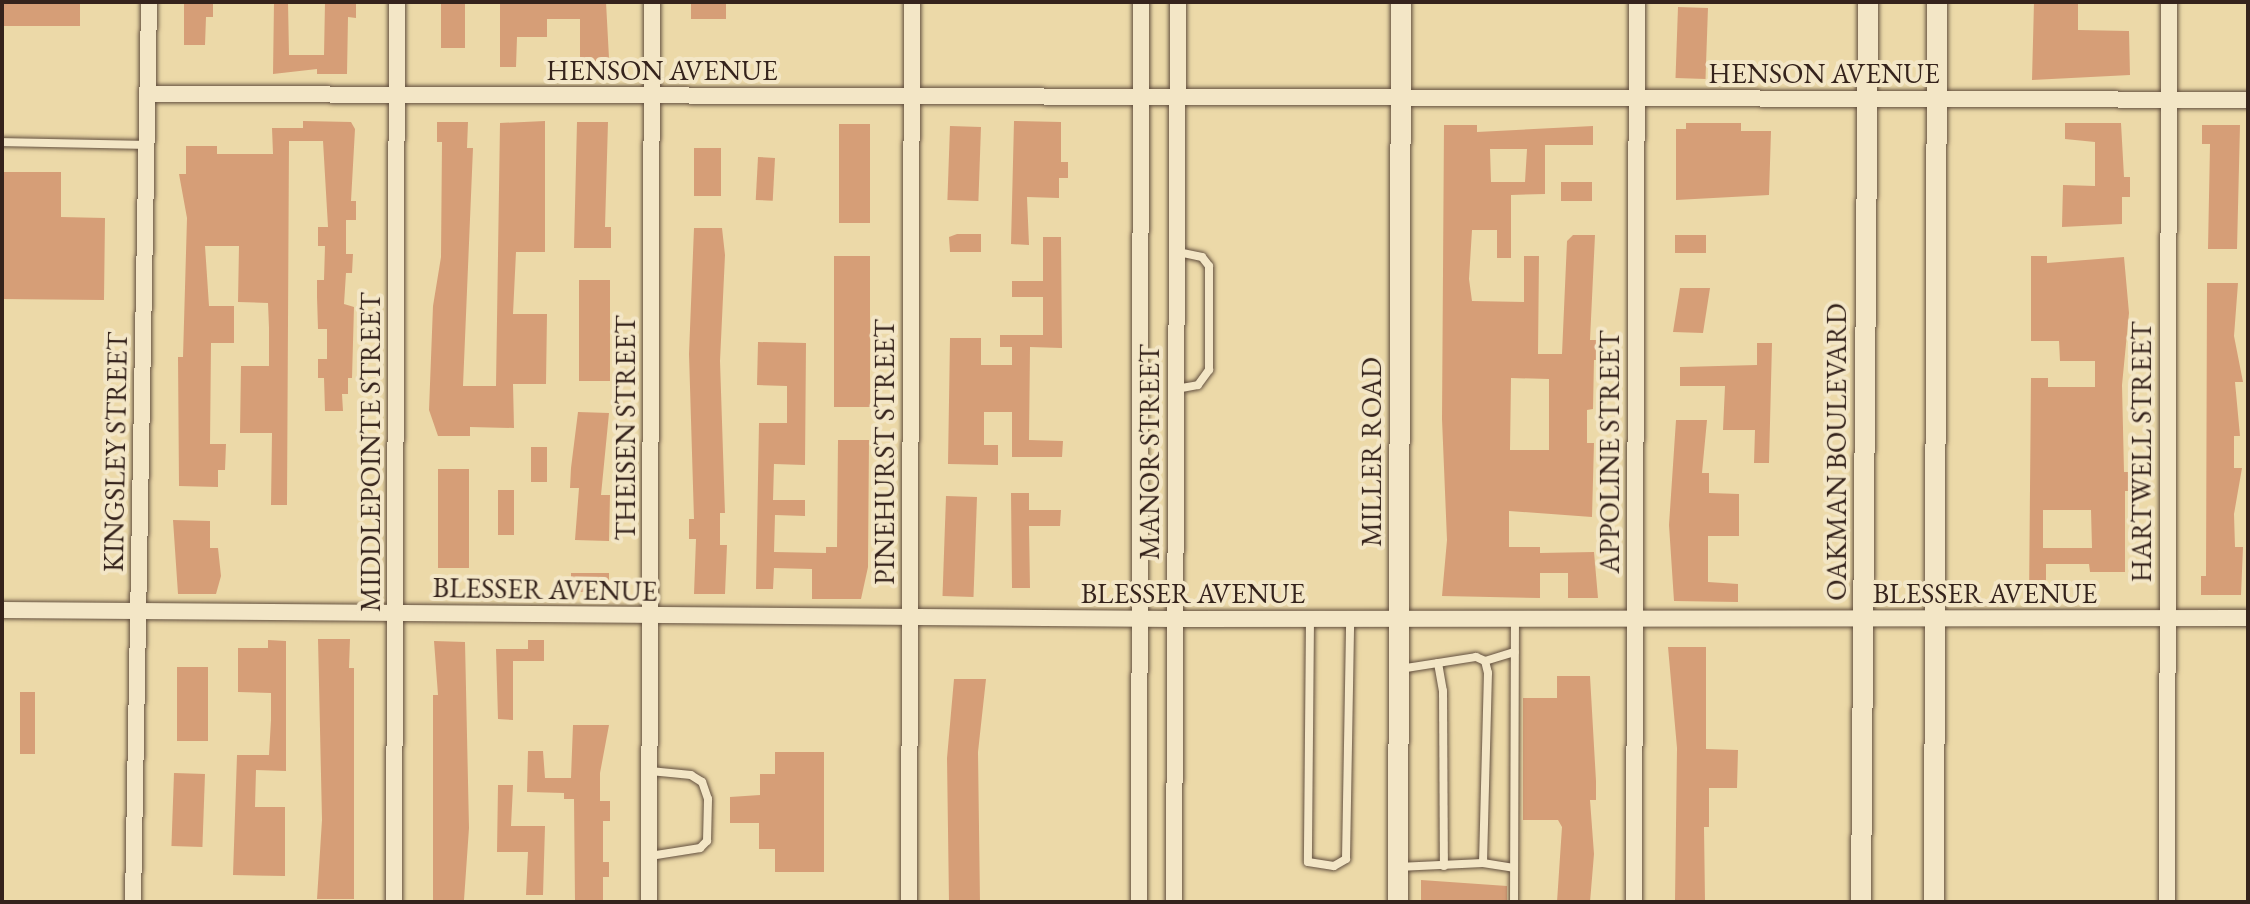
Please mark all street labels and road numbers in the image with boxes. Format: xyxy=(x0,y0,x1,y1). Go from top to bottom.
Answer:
street label: HENSON AVENUE xyxy=(546,53,778,87)
street label: HENSON AVENUE xyxy=(1708,56,1940,90)
street label: MIDDLEPOINTE STREET xyxy=(353,292,387,612)
street label: OAKMAN BOULEVARD xyxy=(1819,303,1853,601)
street label: THEISEN STREET xyxy=(608,315,642,541)
street label: PINEHURST STREET xyxy=(867,319,901,585)
street label: HARTWELL STREET xyxy=(2124,322,2158,582)
street label: APPOLINE STREET xyxy=(1592,330,1626,574)
street label: KINGSLEY STREET xyxy=(96,332,134,572)
street label: MANOR STREET xyxy=(1132,344,1166,560)
street label: MILLER ROAD xyxy=(1354,357,1388,547)
street label: BLESSER AVENUE xyxy=(432,570,658,608)
street label: BLESSER AVENUE xyxy=(1081,576,1305,610)
street label: BLESSER AVENUE xyxy=(1873,576,2097,610)

